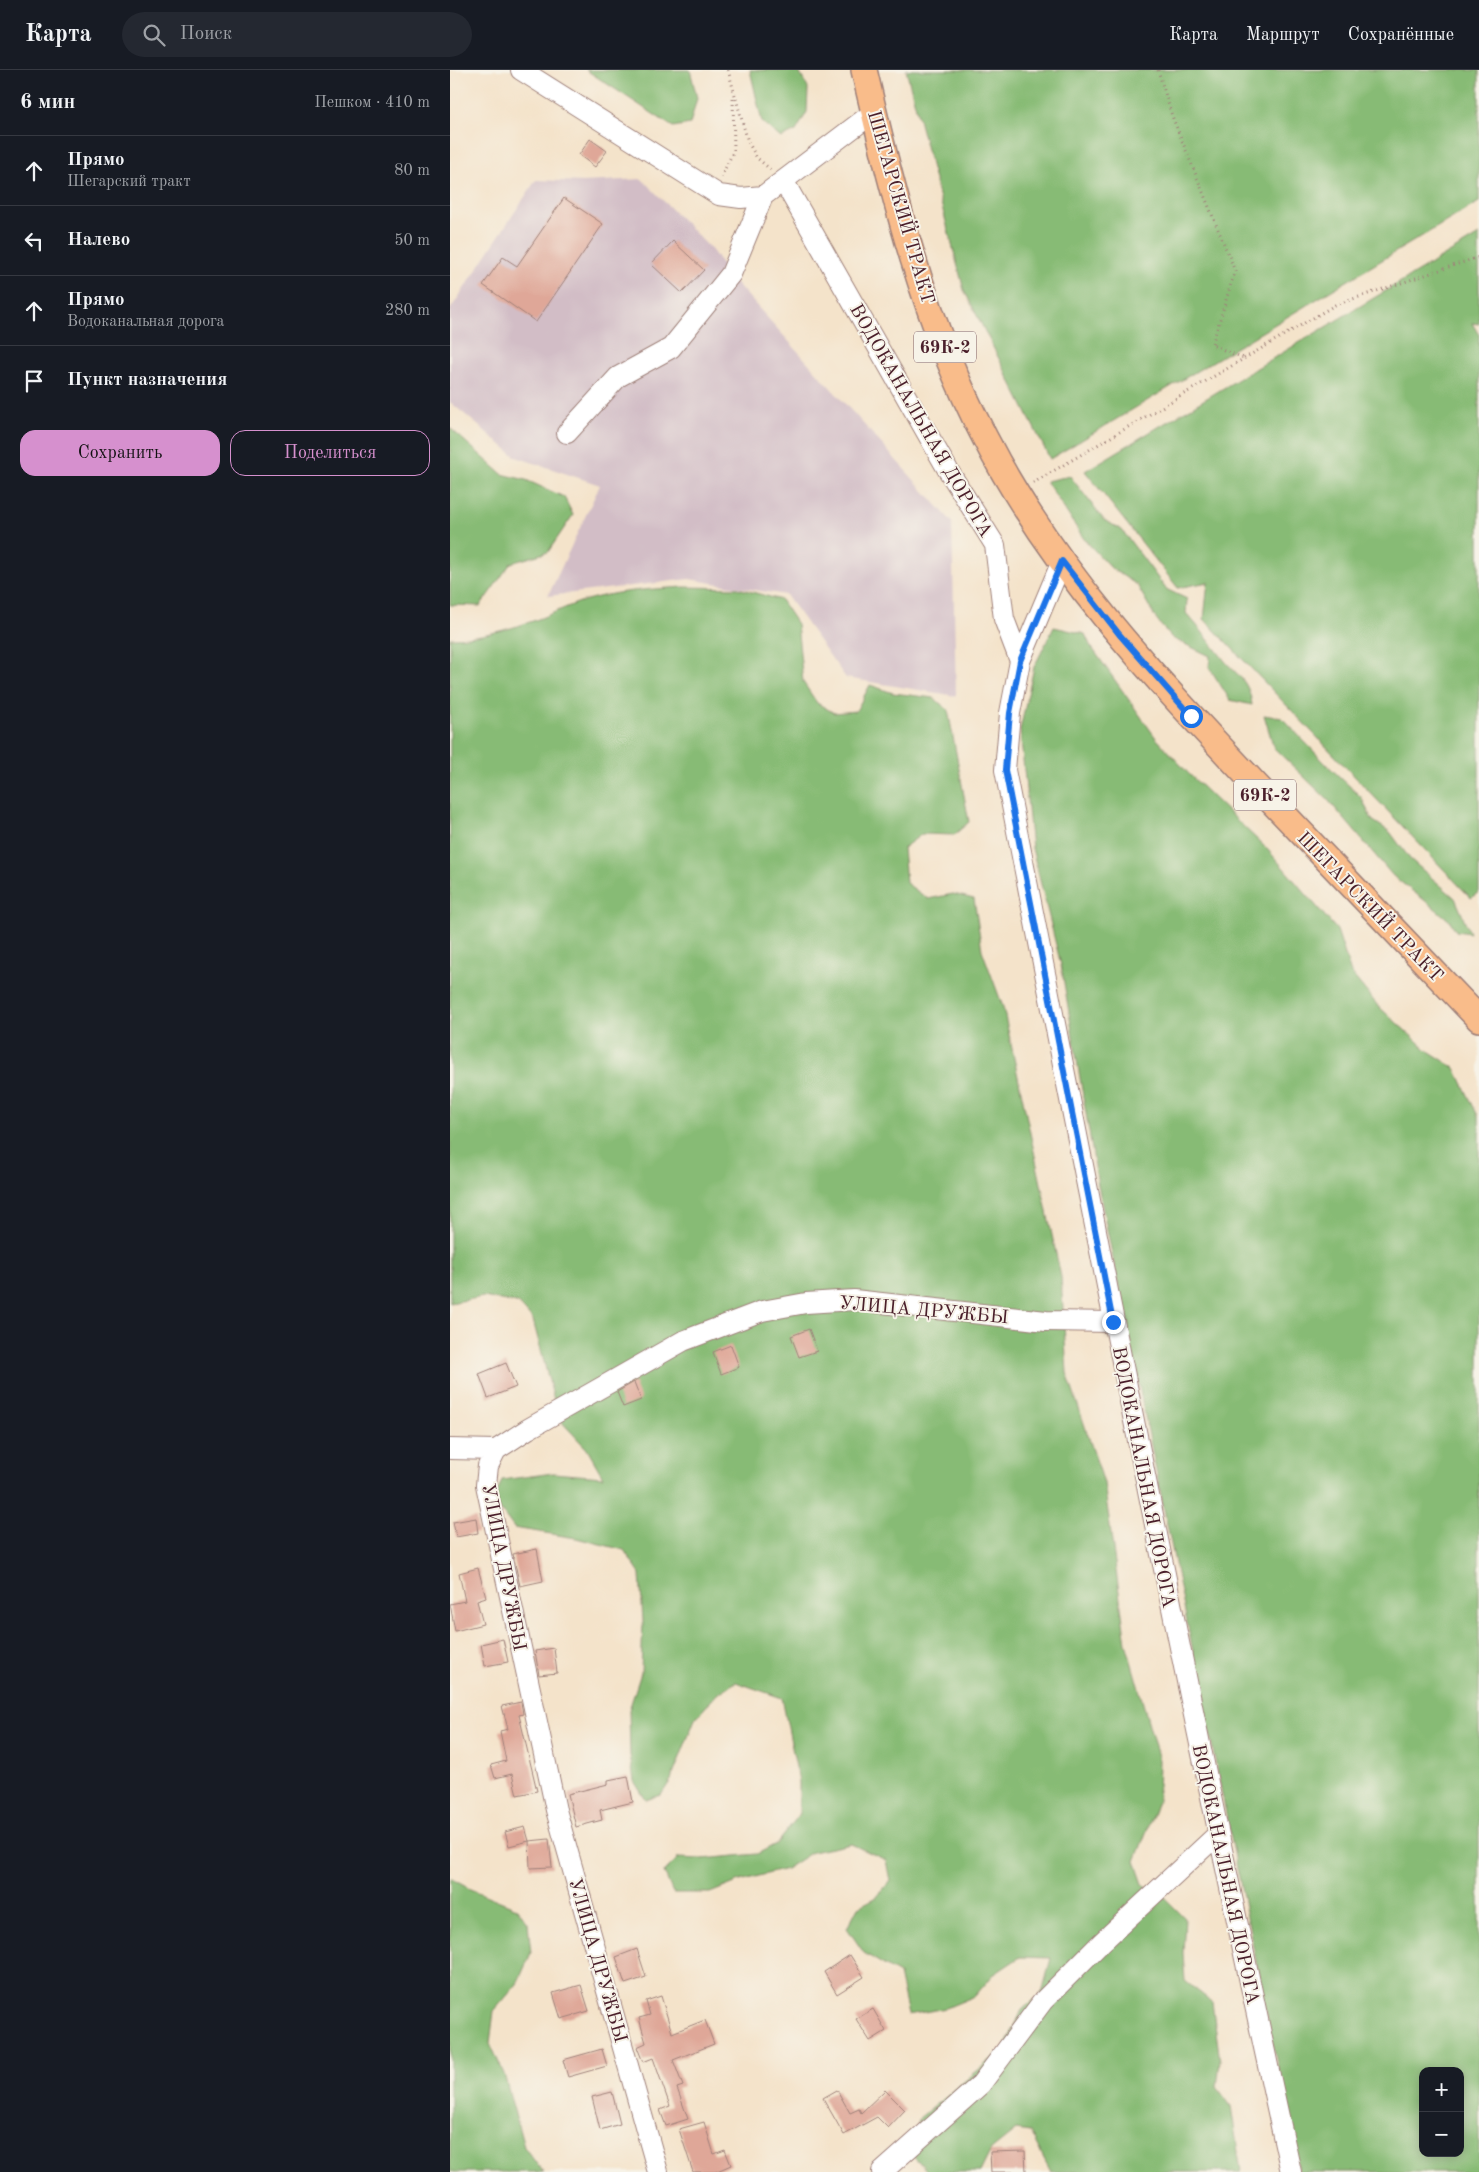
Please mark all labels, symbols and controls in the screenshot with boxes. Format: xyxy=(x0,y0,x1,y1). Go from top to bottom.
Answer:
search box xyxy=(122,12,472,57)
icon: search xyxy=(140,21,168,49)
text: Карта xyxy=(25,23,92,47)
text: Поиск xyxy=(180,25,232,44)
text: Карта xyxy=(1169,26,1218,44)
text: Маршрут xyxy=(1246,26,1320,44)
text: Сохранённые xyxy=(1348,26,1454,44)
text: 6 мин xyxy=(20,92,75,113)
text: Пешком · 410 m xyxy=(314,95,430,111)
street label: ШЕГАРСКИЙ ТРАКТ xyxy=(863,108,940,307)
text: Прямо xyxy=(67,151,125,170)
icon: ahead xyxy=(20,157,48,185)
text: 80 m xyxy=(394,163,430,179)
text: Шегарский тракт xyxy=(67,174,191,190)
icon: left xyxy=(20,227,48,255)
text: Налево xyxy=(67,231,130,250)
text: 50 m xyxy=(394,233,430,249)
text: Прямо xyxy=(67,291,125,310)
icon: ahead xyxy=(20,297,48,325)
street label: ВОДОКАНАЛЬНАЯ ДОРОГА xyxy=(845,301,995,542)
text: 280 m xyxy=(385,303,430,319)
text: Водоканальная дорога xyxy=(67,314,224,330)
road number: 69К-2 xyxy=(914,332,976,362)
icon: arrive xyxy=(20,367,48,395)
text: Пункт назначения xyxy=(67,371,227,390)
button: Сохранить xyxy=(20,430,220,476)
button: Поделиться xyxy=(230,430,430,476)
route start xyxy=(1180,705,1203,728)
road number: 69К-2 xyxy=(1234,780,1296,810)
street label: ШЕГАРСКИЙ ТРАКТ xyxy=(1293,826,1449,986)
street label: УЛИЦА ДРУЖБЫ xyxy=(838,1295,1009,1328)
route end xyxy=(1102,1311,1125,1334)
street label: ВОДОКАНАЛЬНАЯ ДОРОГА xyxy=(1108,1345,1177,1610)
street label: УЛИЦА ДРУЖБЫ xyxy=(477,1482,528,1653)
street label: ВОДОКАНАЛЬНАЯ ДОРОГА xyxy=(1188,1742,1262,2007)
street label: УЛИЦА ДРУЖБЫ xyxy=(564,1876,629,2045)
map controls xyxy=(1419,2067,1464,2157)
button: + xyxy=(1419,2067,1464,2112)
button: − xyxy=(1419,2112,1464,2157)

